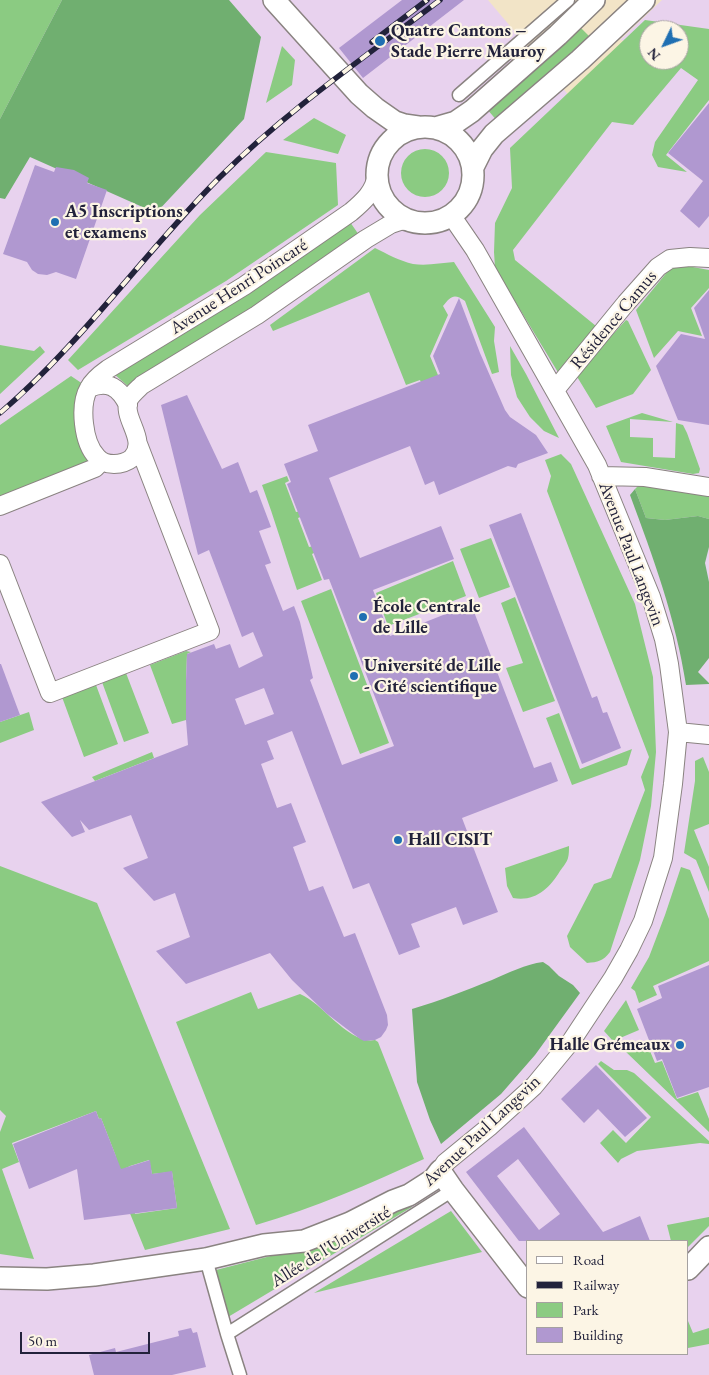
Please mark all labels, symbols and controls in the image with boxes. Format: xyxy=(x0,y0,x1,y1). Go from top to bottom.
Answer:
place label: Quatre Cantons – Stade Pierre Mauroy xyxy=(391,20,545,62)
north arrow xyxy=(639,20,689,70)
marker: Quatre Cantons – Stade Pierre Mauroy xyxy=(373,34,387,48)
text: N xyxy=(643,44,664,65)
place label: A5 Inscriptions et examens xyxy=(65,201,183,243)
marker: A5 Inscriptions et examens xyxy=(49,216,61,228)
street label: Avenue Henri Poincaré xyxy=(166,235,312,339)
street label: Résidence Camus xyxy=(566,266,662,374)
street label: Avenue Paul Langevin xyxy=(594,479,668,629)
place label: École Centrale de Lille xyxy=(373,596,481,638)
marker: École Centrale de Lille xyxy=(357,611,369,623)
place label: Université de Lille ‐ Cité scientifique xyxy=(364,655,501,698)
marker: Université de Lille ‐ Cité scientifique xyxy=(348,670,360,682)
place label: Hall CISIT xyxy=(408,829,492,851)
marker: Hall CISIT xyxy=(392,834,404,846)
place label: Halle Grémeaux xyxy=(550,1034,670,1056)
marker: Halle Grémeaux xyxy=(674,1039,686,1051)
street label: Avenue Paul Langevin xyxy=(419,1071,545,1191)
street label: Allée de l'Université xyxy=(267,1202,395,1292)
legend xyxy=(526,1240,689,1355)
text: Road xyxy=(573,1250,604,1269)
text: Railway xyxy=(573,1275,619,1294)
text: Park xyxy=(573,1300,599,1319)
scale bar xyxy=(22,1322,152,1354)
text: Building xyxy=(573,1325,623,1344)
text: 50 m xyxy=(28,1331,57,1350)

